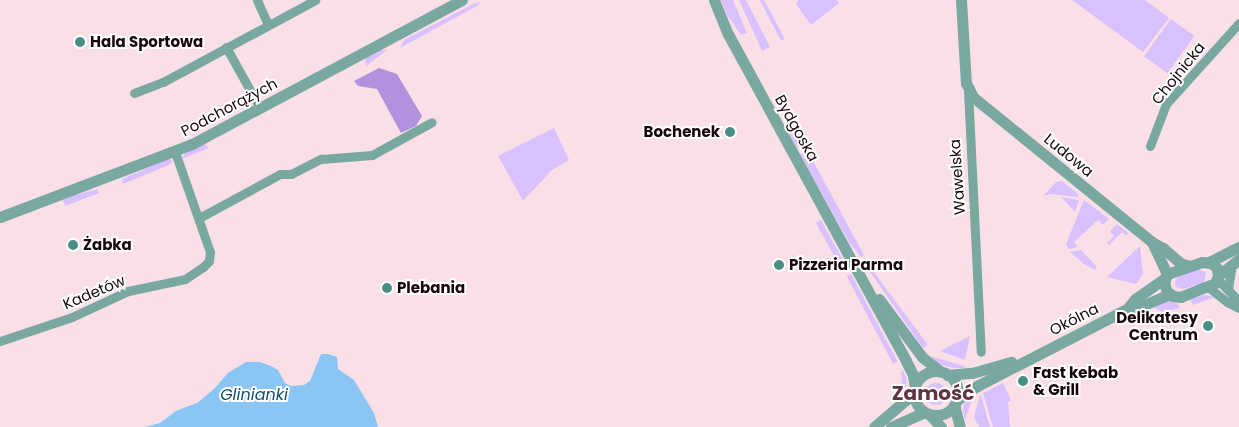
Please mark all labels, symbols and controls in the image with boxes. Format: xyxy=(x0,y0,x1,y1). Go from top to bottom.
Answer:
place label: Hala Sportowa xyxy=(90,33,203,51)
marker: Hala Sportowa xyxy=(74,36,86,48)
street label: Chojnicka xyxy=(1147,38,1209,108)
street label: Podchorążych xyxy=(178,74,280,140)
street label: Bydgoska xyxy=(771,92,823,164)
place label: Bochenek xyxy=(644,123,720,141)
marker: Bochenek xyxy=(724,126,736,138)
street label: Ludowa xyxy=(1041,130,1097,180)
street label: Wawelska xyxy=(945,139,969,215)
place label: Żabka xyxy=(83,236,132,254)
marker: Żabka xyxy=(67,239,79,251)
place label: Pizzeria Parma xyxy=(789,256,903,274)
marker: Pizzeria Parma xyxy=(773,259,785,271)
street label: Kadetów xyxy=(60,271,128,313)
place label: Plebania xyxy=(397,279,465,297)
marker: Plebania xyxy=(381,282,393,294)
street label: Okólna xyxy=(1047,299,1101,339)
place label: Delikatesy Centrum xyxy=(1116,308,1198,343)
marker: Delikatesy Centrum xyxy=(1202,320,1214,332)
place label: Fast kebab & Grill xyxy=(1033,363,1118,398)
marker: Fast kebab & Grill xyxy=(1017,375,1029,387)
district label: Zamość xyxy=(892,381,974,405)
water label: Glinianki xyxy=(220,385,288,405)

